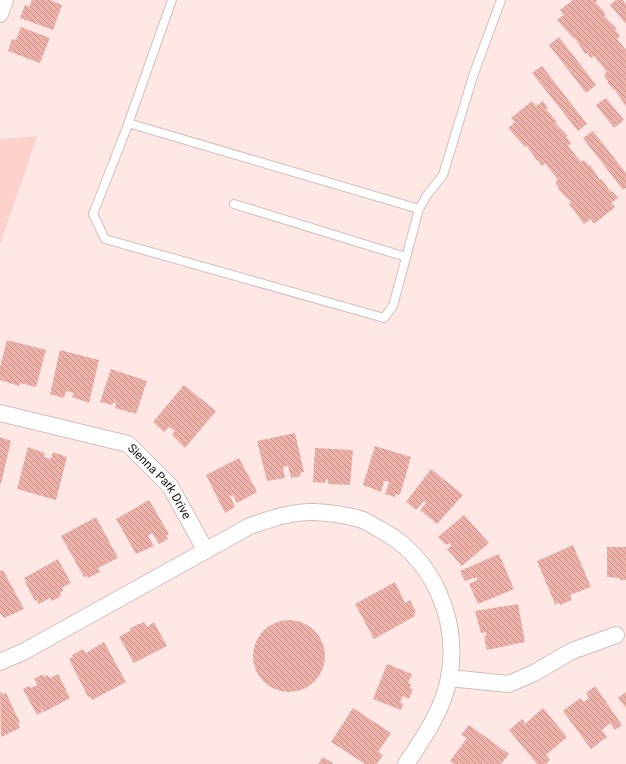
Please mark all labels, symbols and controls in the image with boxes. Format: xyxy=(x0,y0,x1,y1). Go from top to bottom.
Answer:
street label: Sienna Park Drive xyxy=(125,441,194,521)

